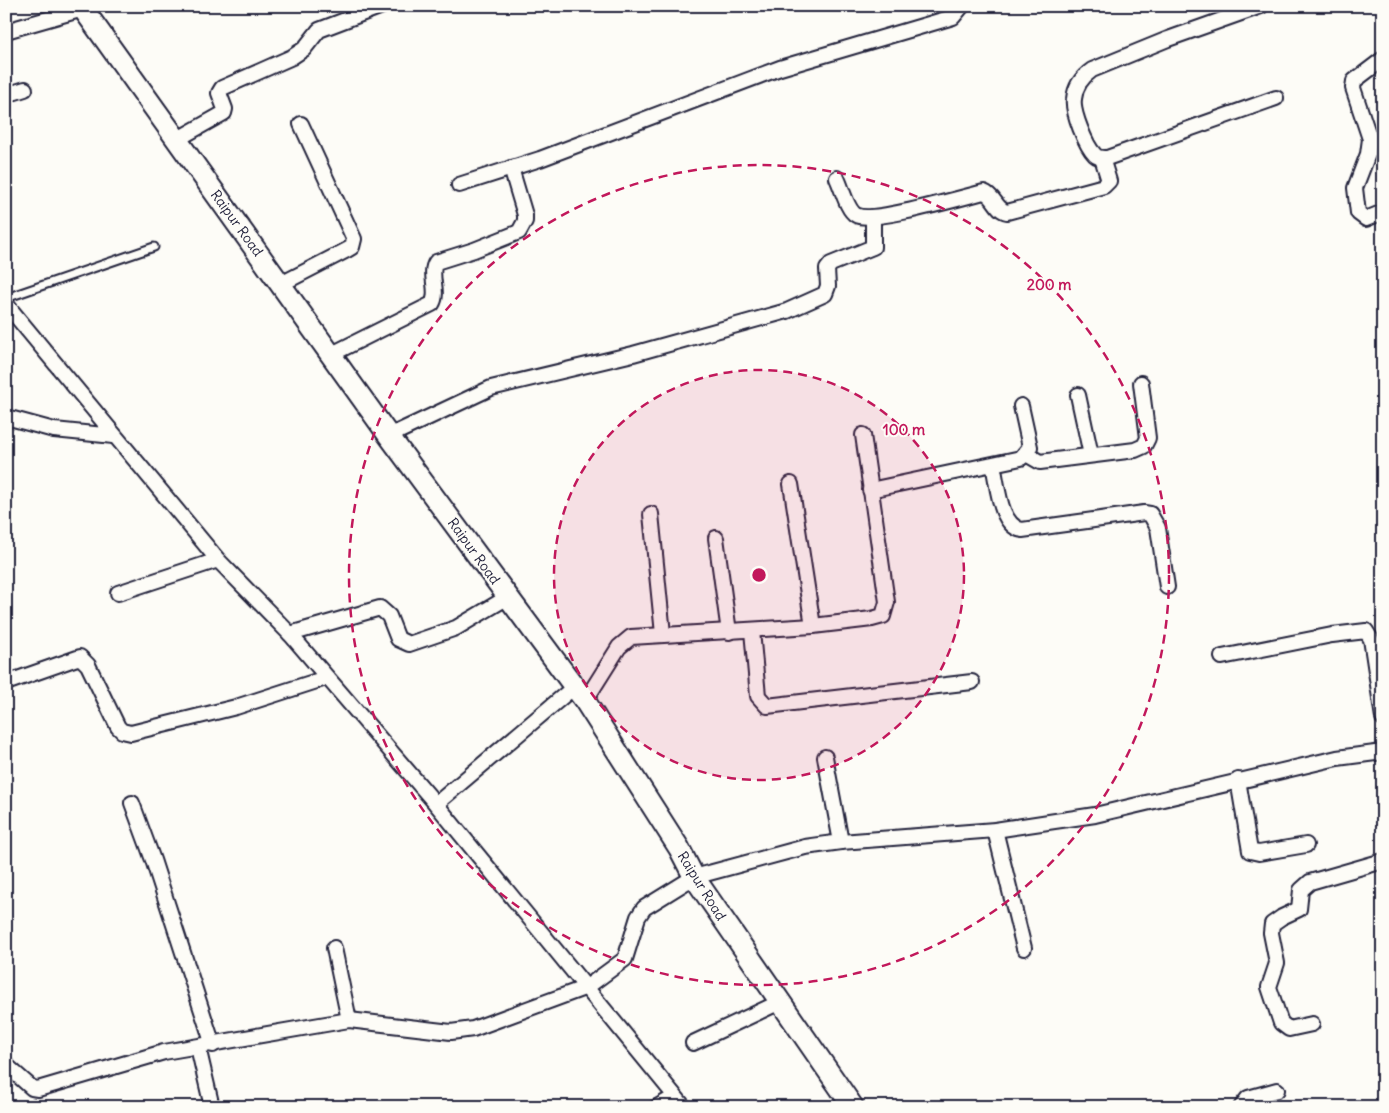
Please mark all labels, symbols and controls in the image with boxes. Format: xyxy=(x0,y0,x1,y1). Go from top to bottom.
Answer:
street label: Raipur Road xyxy=(207,186,267,260)
text: 200 m xyxy=(1027,275,1071,294)
text: 100 m xyxy=(883,420,925,439)
street label: Raipur Road xyxy=(444,514,504,588)
centre of rings xyxy=(750,566,768,584)
street label: Raipur Road xyxy=(674,848,730,924)

